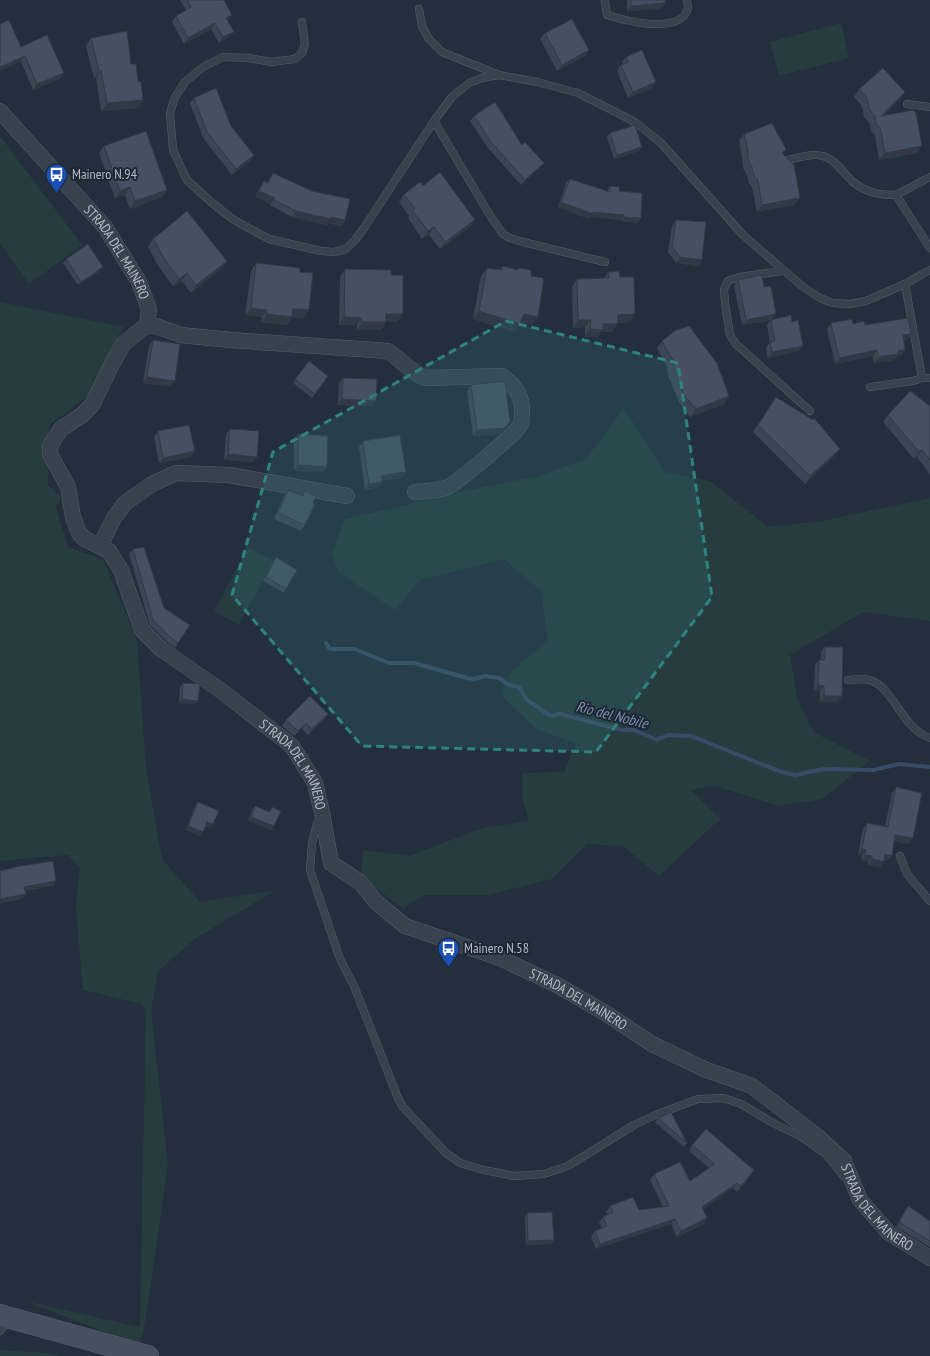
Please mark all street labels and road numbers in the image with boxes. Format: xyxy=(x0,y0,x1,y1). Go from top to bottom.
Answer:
street label: STRADA DEL MAINERO xyxy=(80,201,154,302)
street label: STRADA DEL MAINERO xyxy=(256,715,330,812)
street label: STRADA DEL MAINERO xyxy=(527,964,631,1034)
street label: STRADA DEL MAINERO xyxy=(837,1161,917,1255)

